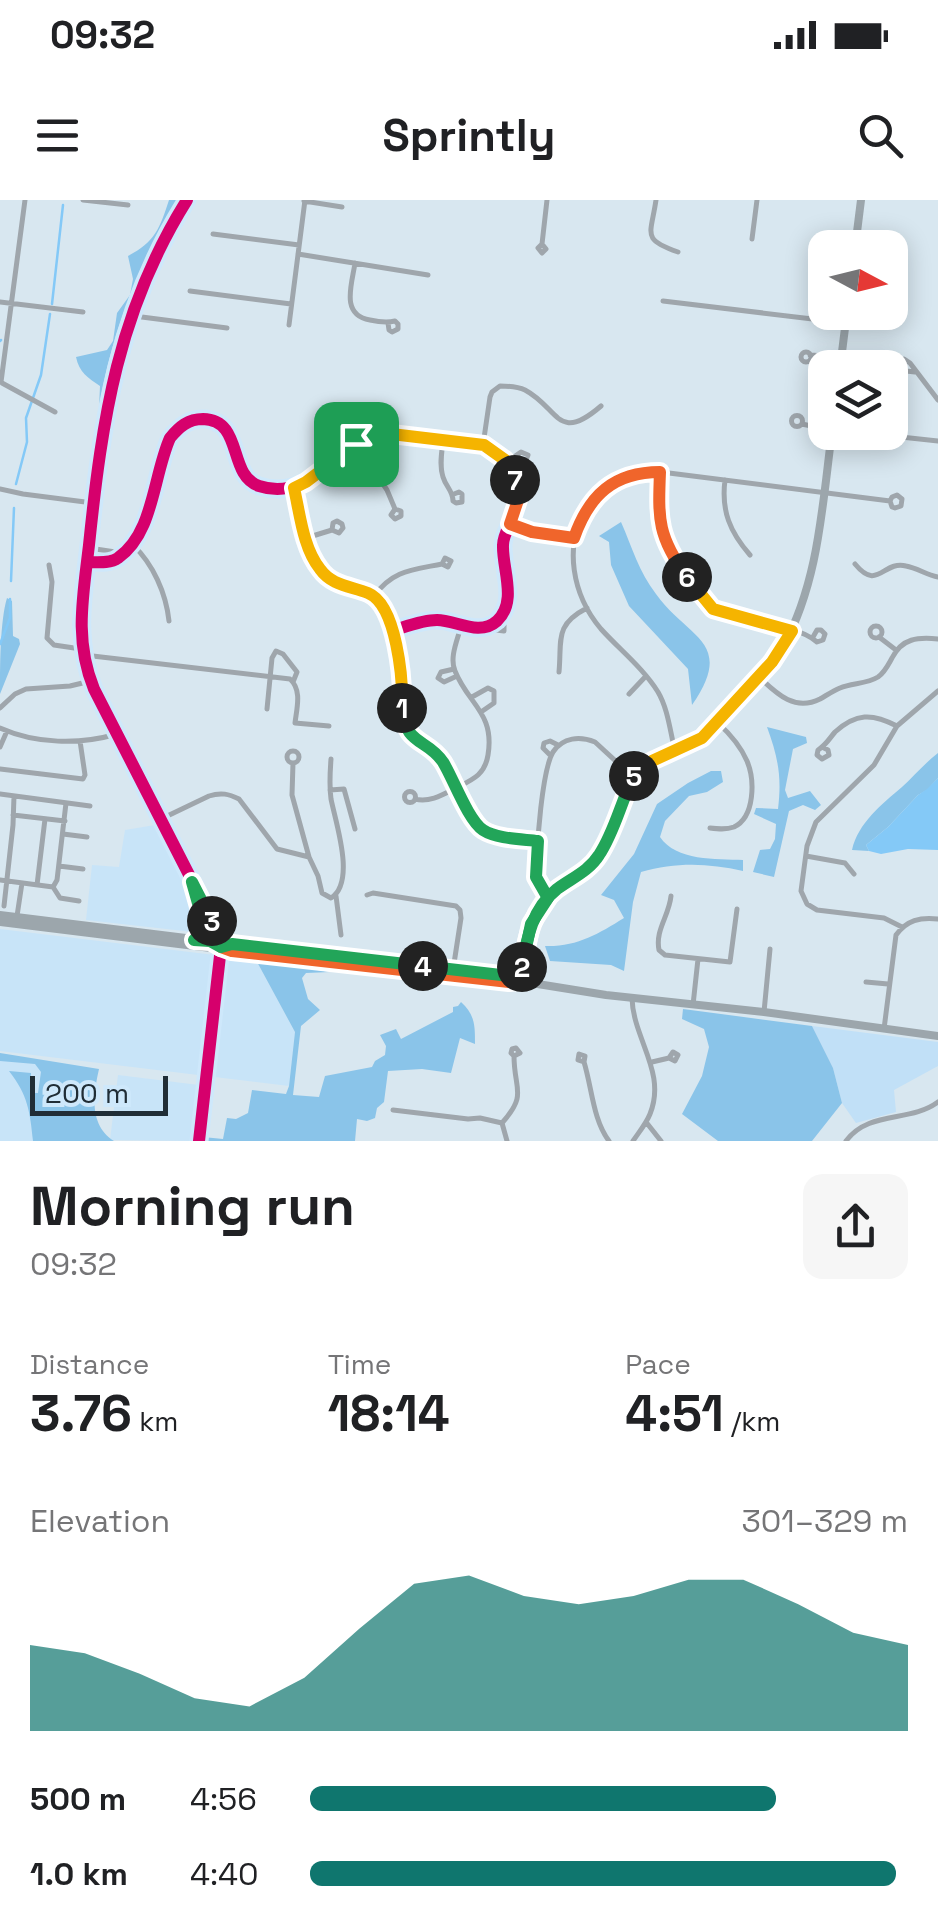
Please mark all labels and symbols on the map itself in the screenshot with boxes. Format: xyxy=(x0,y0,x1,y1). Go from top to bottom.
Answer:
north arrow xyxy=(808,230,908,330)
pin xyxy=(314,402,399,487)
pin: 7 xyxy=(490,455,540,505)
pin: 6 xyxy=(662,552,712,602)
pin: 1 xyxy=(377,683,427,733)
pin: 5 xyxy=(609,751,659,801)
pin: 3 xyxy=(187,896,237,946)
pin: 4 xyxy=(398,941,448,991)
pin: 2 xyxy=(497,942,547,992)
scale bar xyxy=(30,1071,168,1116)

